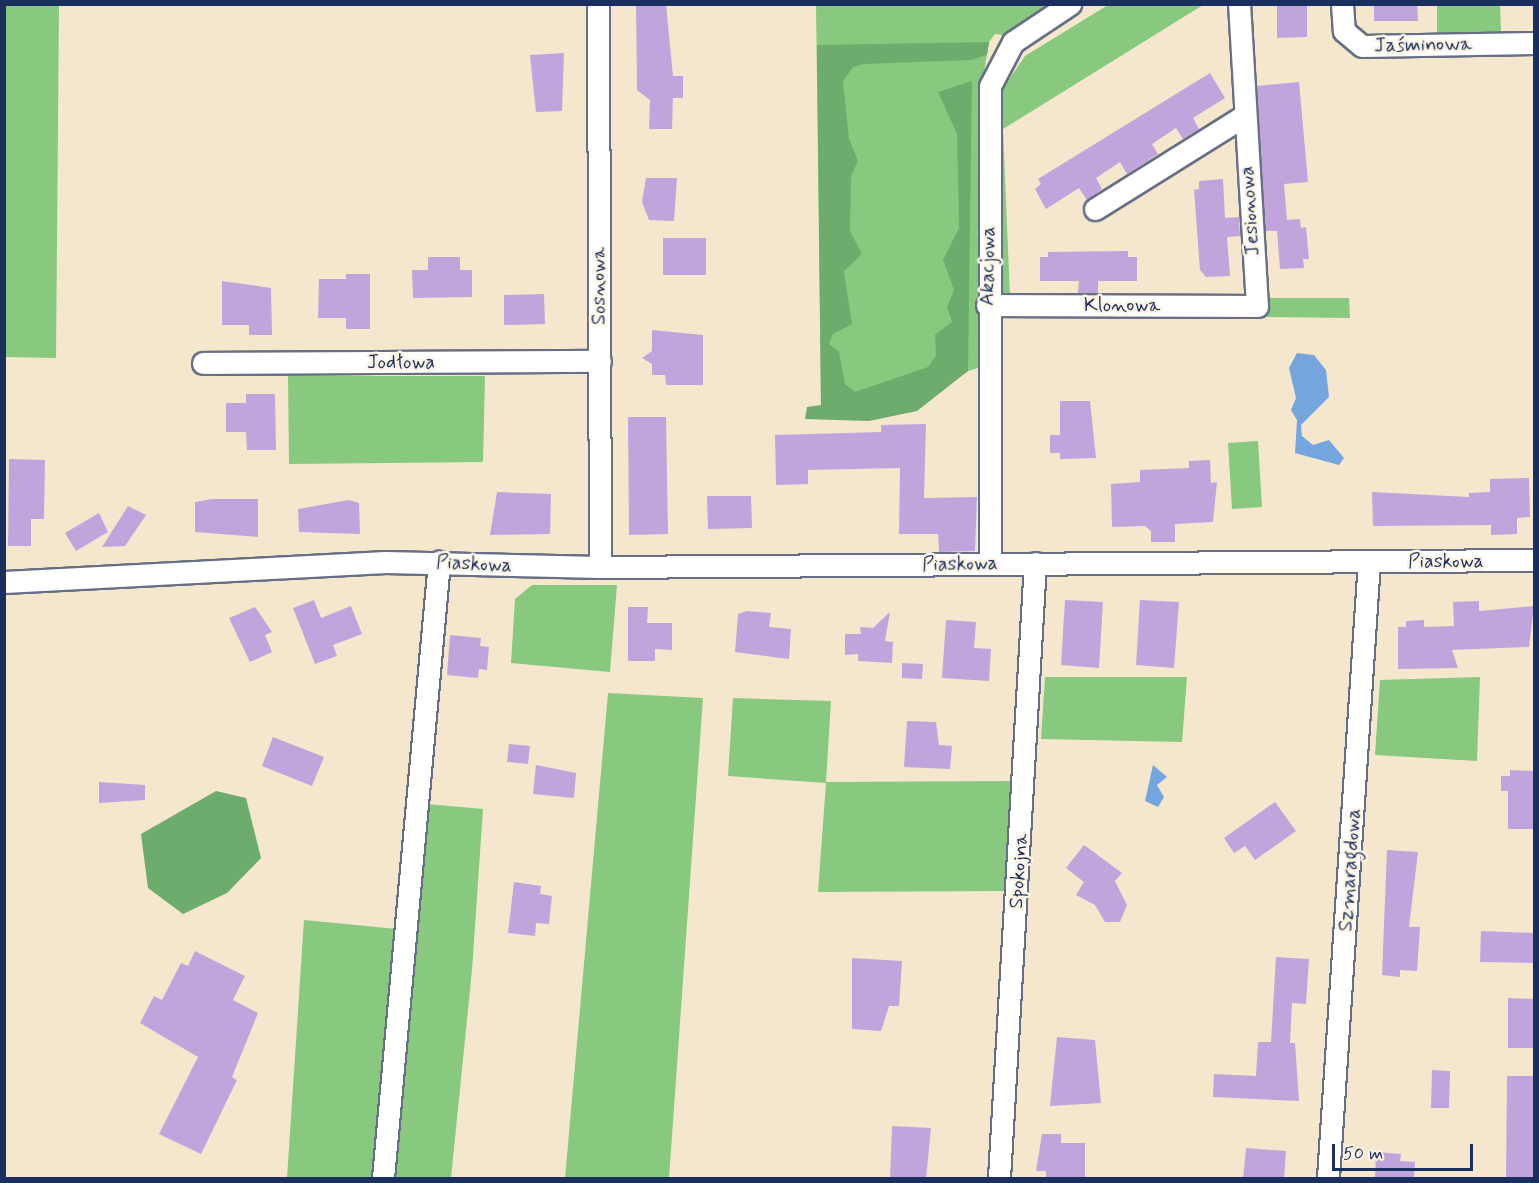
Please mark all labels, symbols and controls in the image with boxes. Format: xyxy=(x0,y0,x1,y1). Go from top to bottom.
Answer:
street label: Jaśminowa xyxy=(1374,32,1472,58)
street label: Jesionowa xyxy=(1235,165,1265,257)
street label: Akacjowa xyxy=(975,226,1001,306)
street label: Sosnowa xyxy=(587,247,611,325)
street label: Klonowa xyxy=(1084,293,1160,317)
street label: Jodłowa xyxy=(367,350,435,374)
street label: Piaskowa xyxy=(1408,549,1484,573)
street label: Piaskowa xyxy=(436,550,512,578)
street label: Piaskowa xyxy=(922,551,998,577)
street label: Szmaragdowa xyxy=(1334,808,1366,932)
street label: Spokojna xyxy=(1004,833,1034,909)
scale bar xyxy=(1335,1132,1476,1170)
text: 50 m xyxy=(1343,1142,1383,1166)

